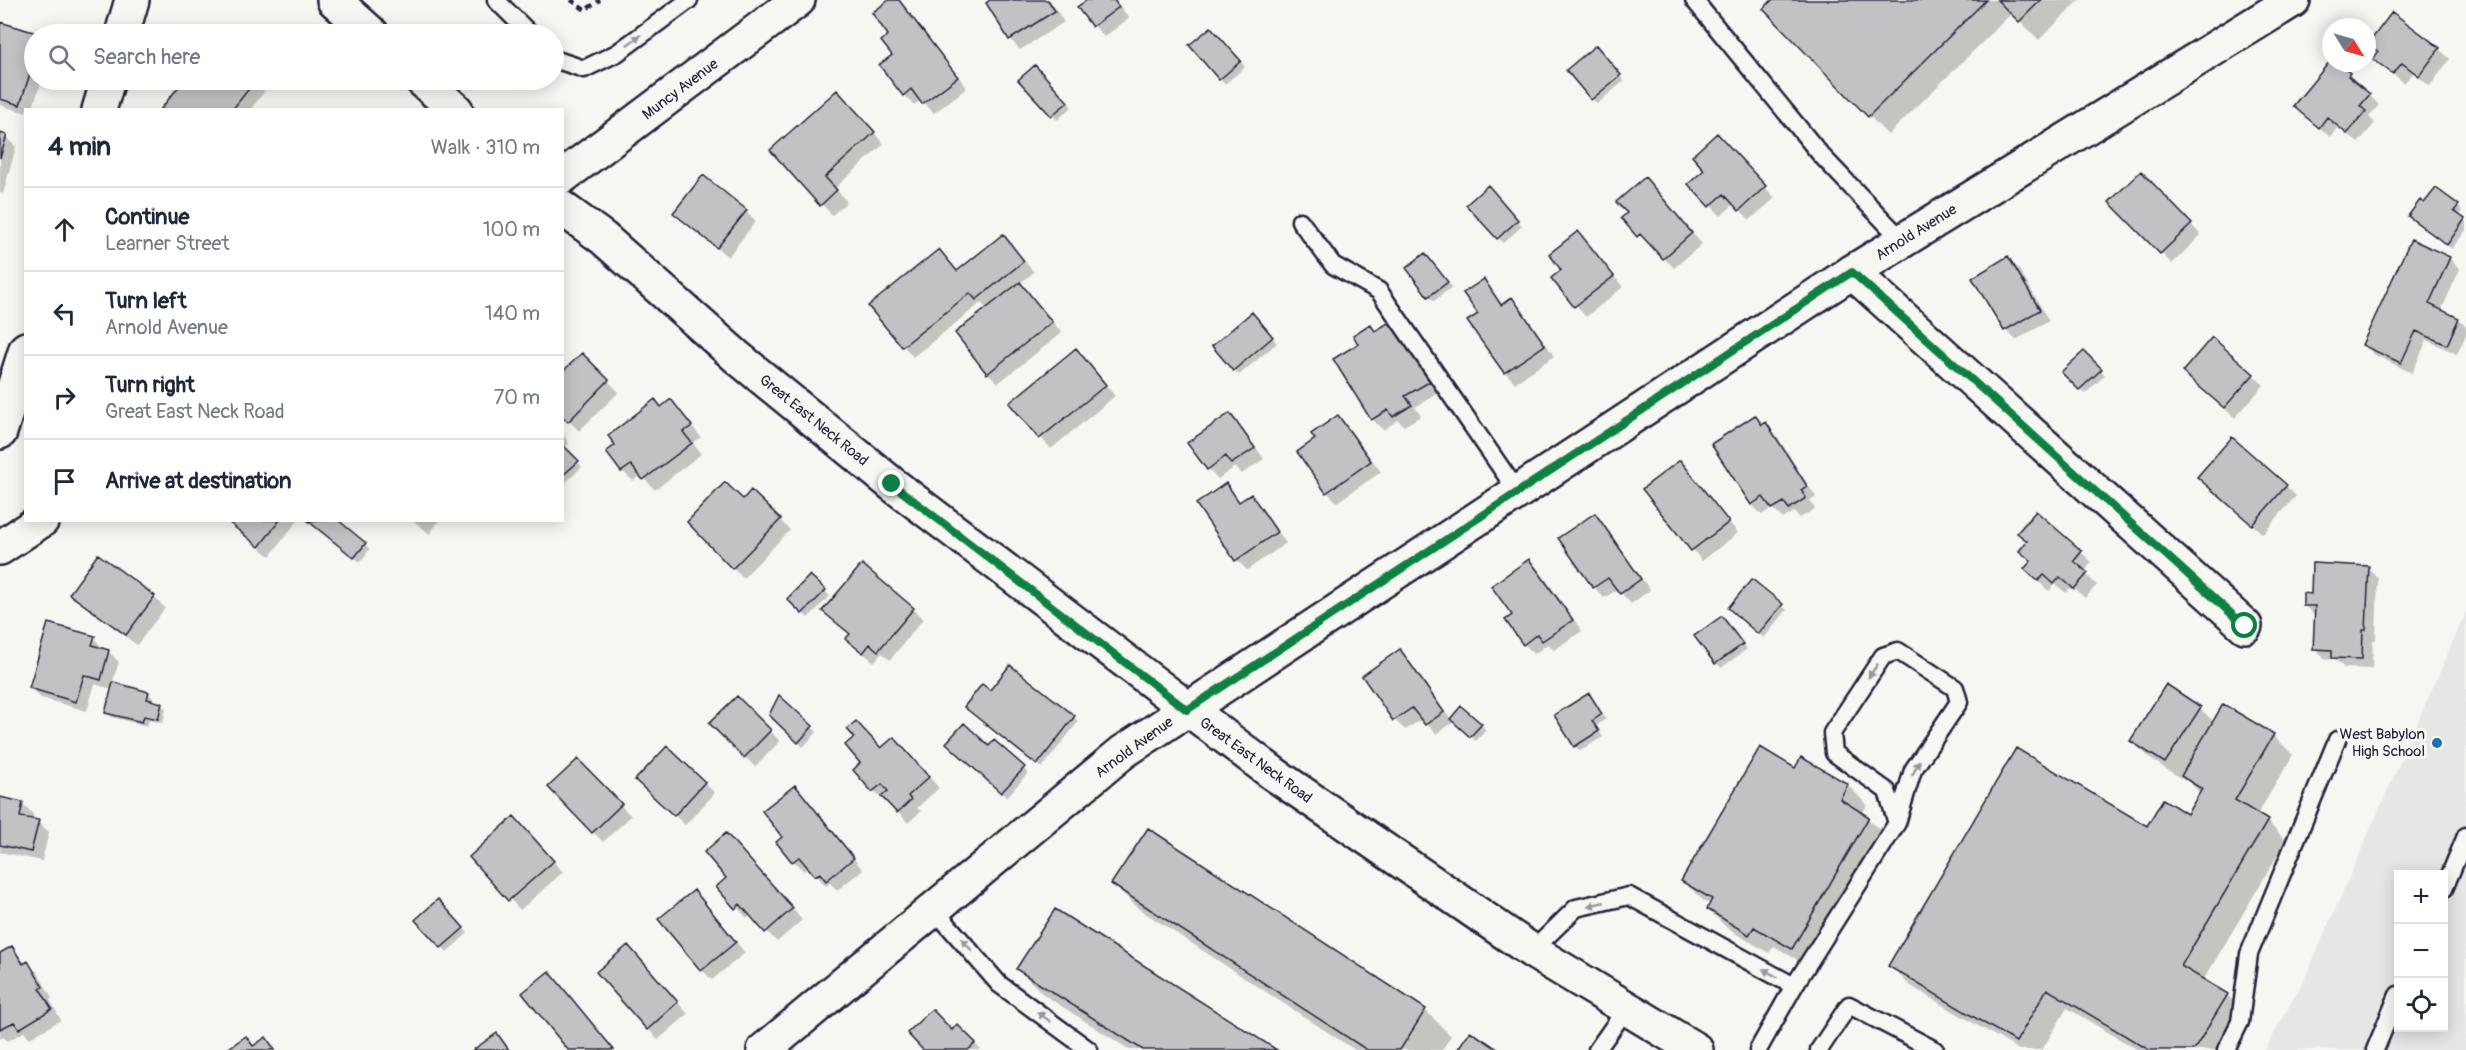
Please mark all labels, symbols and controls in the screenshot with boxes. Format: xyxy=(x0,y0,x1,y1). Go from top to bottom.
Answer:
north arrow xyxy=(2322,18,2376,72)
search box xyxy=(24,24,564,90)
one-way arrow xyxy=(626,34,642,46)
icon: search xyxy=(45,41,78,74)
text: Search here xyxy=(93,43,200,71)
street label: Muncy Avenue xyxy=(639,54,723,124)
text: 4 min xyxy=(48,131,111,163)
text: Walk · 310 m xyxy=(431,135,540,160)
street label: Arnold Avenue xyxy=(1872,200,1961,265)
text: Continue xyxy=(105,203,189,231)
icon: ahead xyxy=(48,213,81,246)
text: 100 m xyxy=(483,217,540,242)
text: Learner Street xyxy=(105,231,229,256)
text: Turn left xyxy=(105,287,187,315)
icon: left xyxy=(48,297,81,330)
text: 140 m xyxy=(485,301,540,326)
text: Arnold Avenue xyxy=(105,315,228,340)
text: Turn right xyxy=(105,371,195,399)
street label: Great East Neck Road xyxy=(755,371,872,470)
icon: right xyxy=(48,381,81,414)
text: 70 m xyxy=(494,385,540,410)
text: Great East Neck Road xyxy=(105,399,285,424)
icon: arrive xyxy=(48,465,81,498)
text: Arrive at destination xyxy=(105,467,291,495)
route end xyxy=(878,470,904,496)
route start xyxy=(2231,612,2257,638)
one-way arrow xyxy=(1867,662,1879,678)
street label: Arnold Avenue xyxy=(1091,712,1178,782)
street label: Great East Neck Road xyxy=(1196,713,1316,808)
place label: West Babylon High School xyxy=(2340,725,2425,761)
marker: West Babylon High School xyxy=(2430,736,2444,750)
one-way arrow xyxy=(1911,759,1921,776)
map controls xyxy=(2394,870,2448,1032)
button: + xyxy=(2394,870,2448,924)
one-way arrow xyxy=(1587,899,1605,909)
button: − xyxy=(2394,924,2448,978)
one-way arrow xyxy=(961,938,974,953)
one-way arrow xyxy=(1761,968,1778,978)
button: locate xyxy=(2394,978,2448,1032)
one-way arrow xyxy=(1037,1011,1053,1023)

